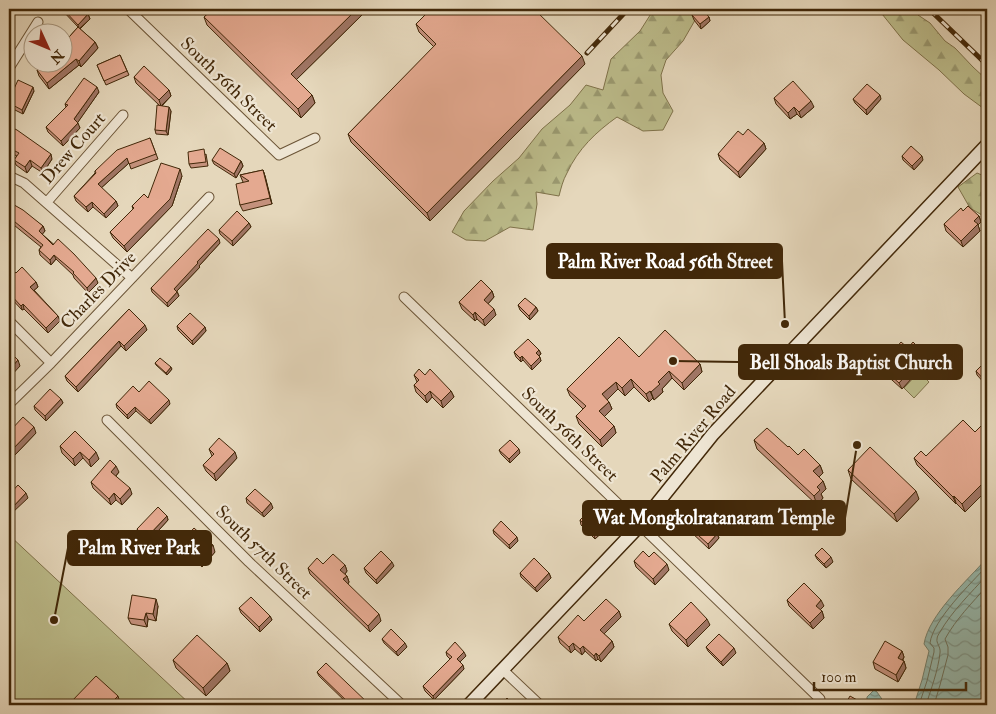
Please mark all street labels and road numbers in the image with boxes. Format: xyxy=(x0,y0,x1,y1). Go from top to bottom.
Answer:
street label: South 56th Street xyxy=(175,32,282,137)
street label: Drew Court xyxy=(36,108,111,189)
street label: Charles Drive xyxy=(55,246,142,334)
street label: Palm River Road xyxy=(646,381,741,488)
street label: South 56th Street xyxy=(516,382,623,487)
street label: South 57th Street xyxy=(210,500,317,604)

